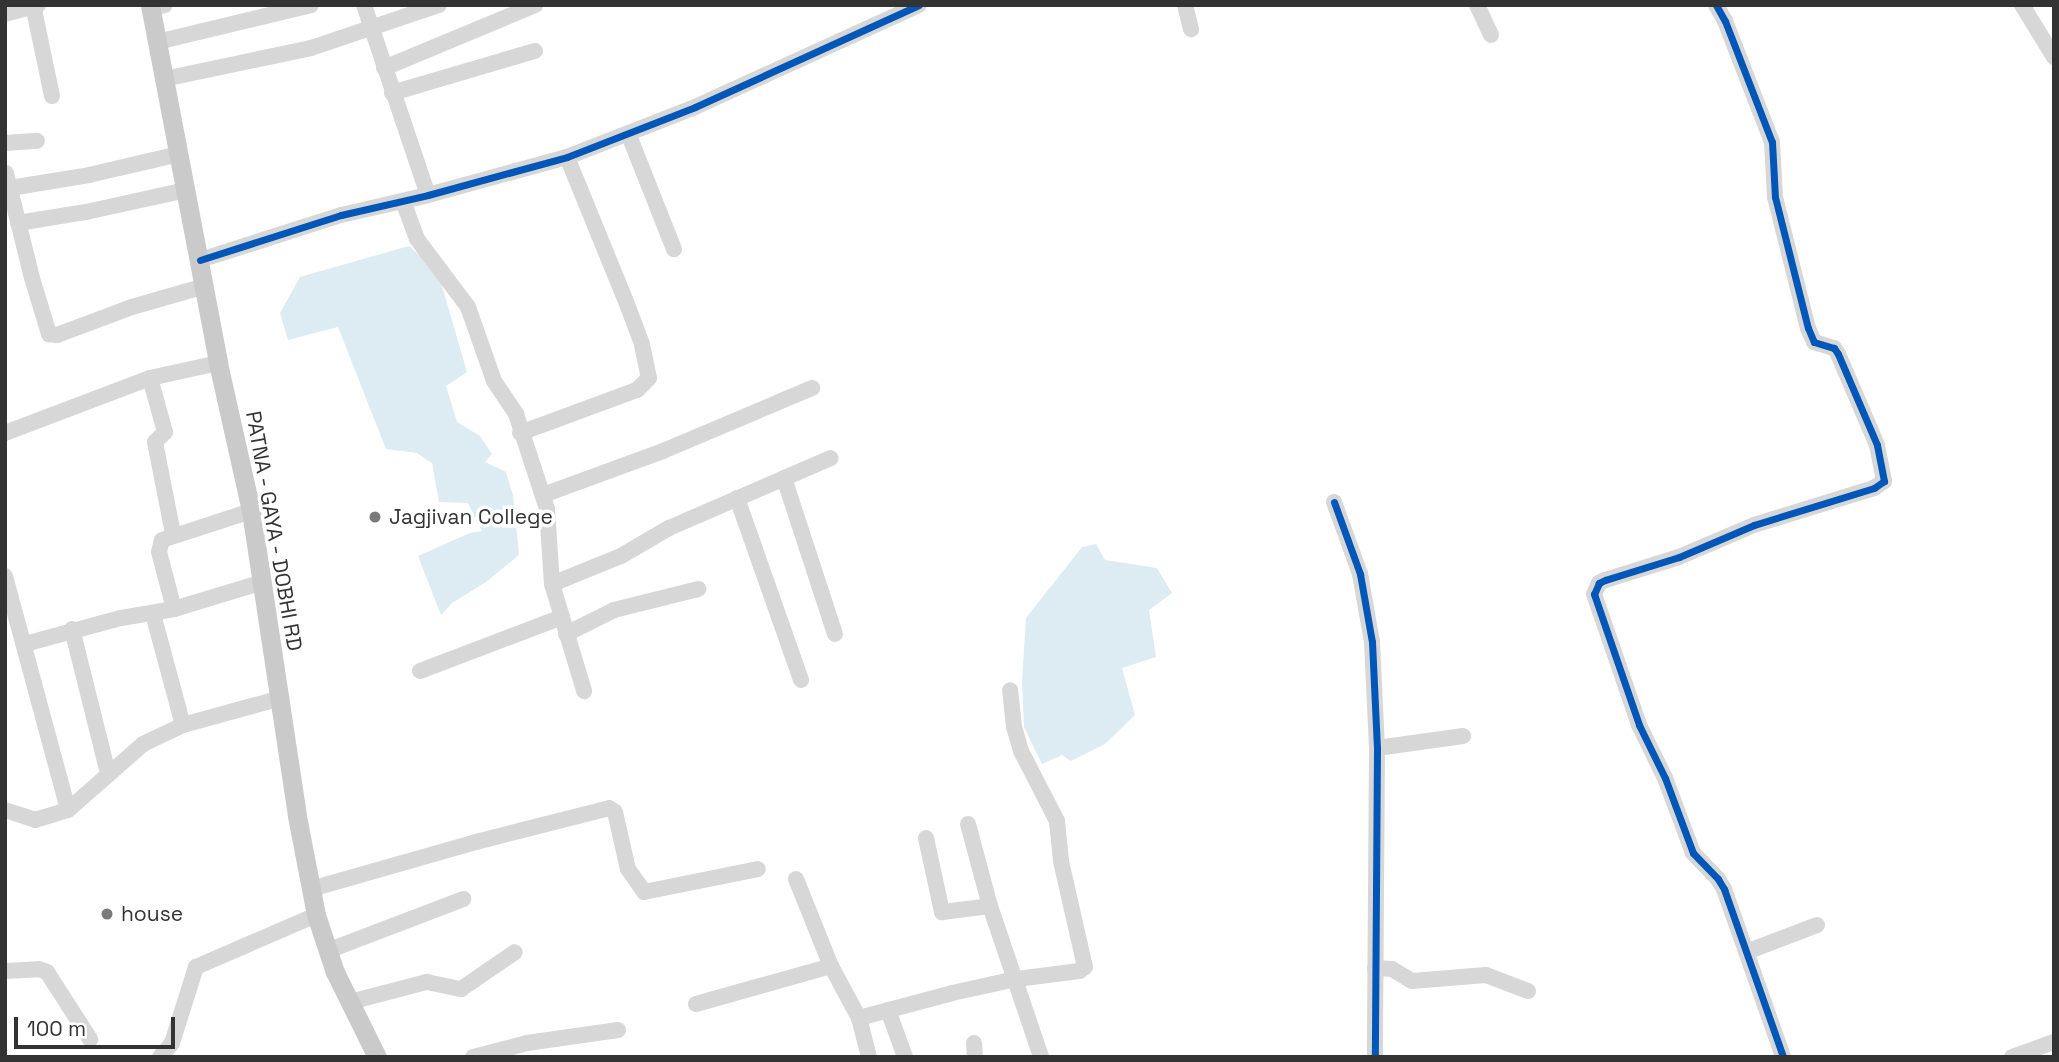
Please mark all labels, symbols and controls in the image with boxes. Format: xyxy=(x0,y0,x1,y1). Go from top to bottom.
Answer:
street label: PATNA - GAYA - DOBHI RD xyxy=(240,408,308,654)
place label: Jagjivan College xyxy=(389,504,553,530)
marker: Jagjivan College xyxy=(367,509,383,525)
place label: house xyxy=(121,901,183,927)
marker: house xyxy=(99,906,115,922)
scale bar xyxy=(18,1002,178,1046)
text: 100 m xyxy=(27,1015,86,1042)

